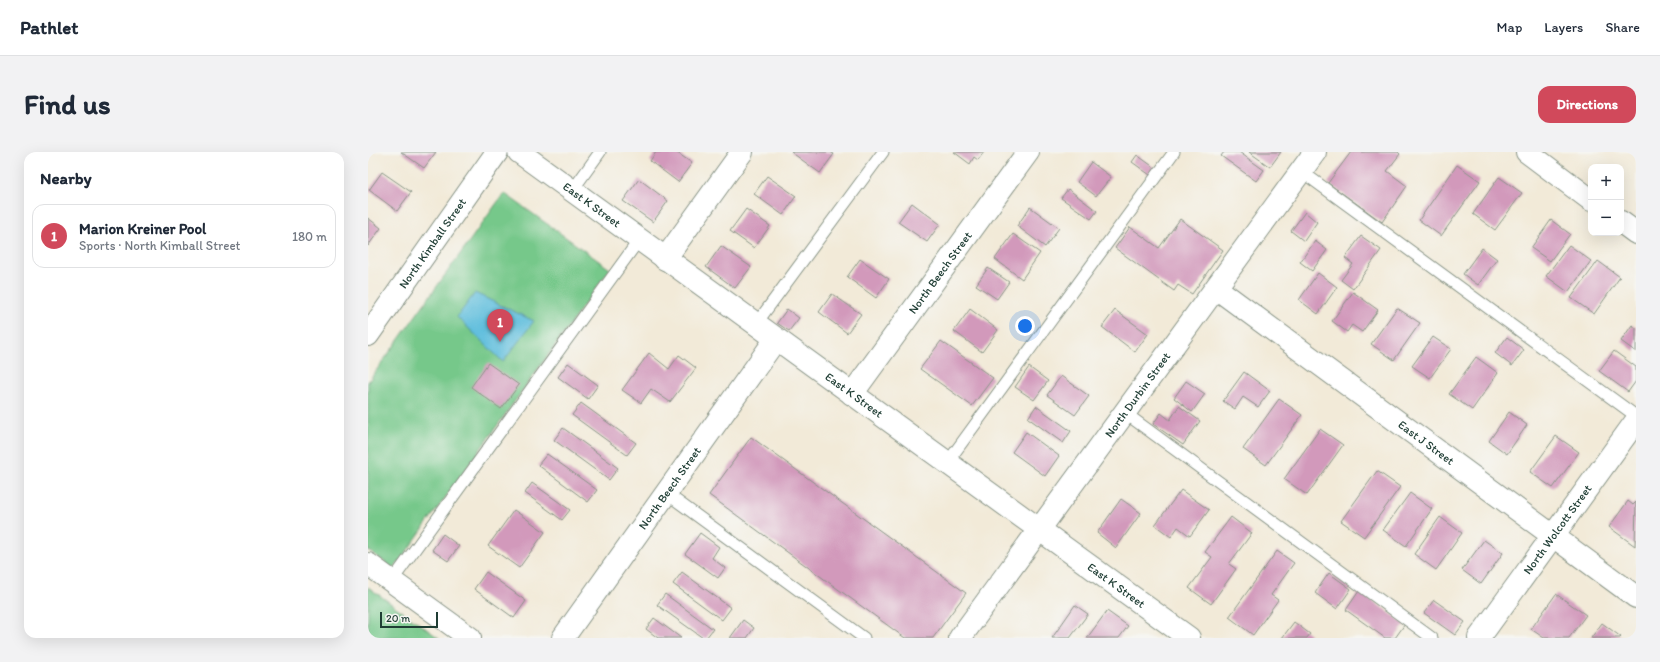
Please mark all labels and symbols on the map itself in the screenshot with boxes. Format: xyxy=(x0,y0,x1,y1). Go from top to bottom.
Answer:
street label: East K Street xyxy=(560,179,624,231)
street label: North Kimball Street xyxy=(396,195,469,291)
street label: North Beech Street xyxy=(906,228,975,317)
pin: 1 xyxy=(487,309,513,342)
your location xyxy=(1015,316,1035,336)
street label: North Durbin Street xyxy=(1102,349,1174,440)
street label: East K Street xyxy=(823,370,886,421)
street label: East J Street xyxy=(1396,417,1457,468)
street label: North Beech Street xyxy=(636,444,704,532)
street label: North Wolcott Street xyxy=(1520,481,1595,577)
street label: East K Street xyxy=(1085,560,1148,611)
scale bar xyxy=(380,610,438,629)

